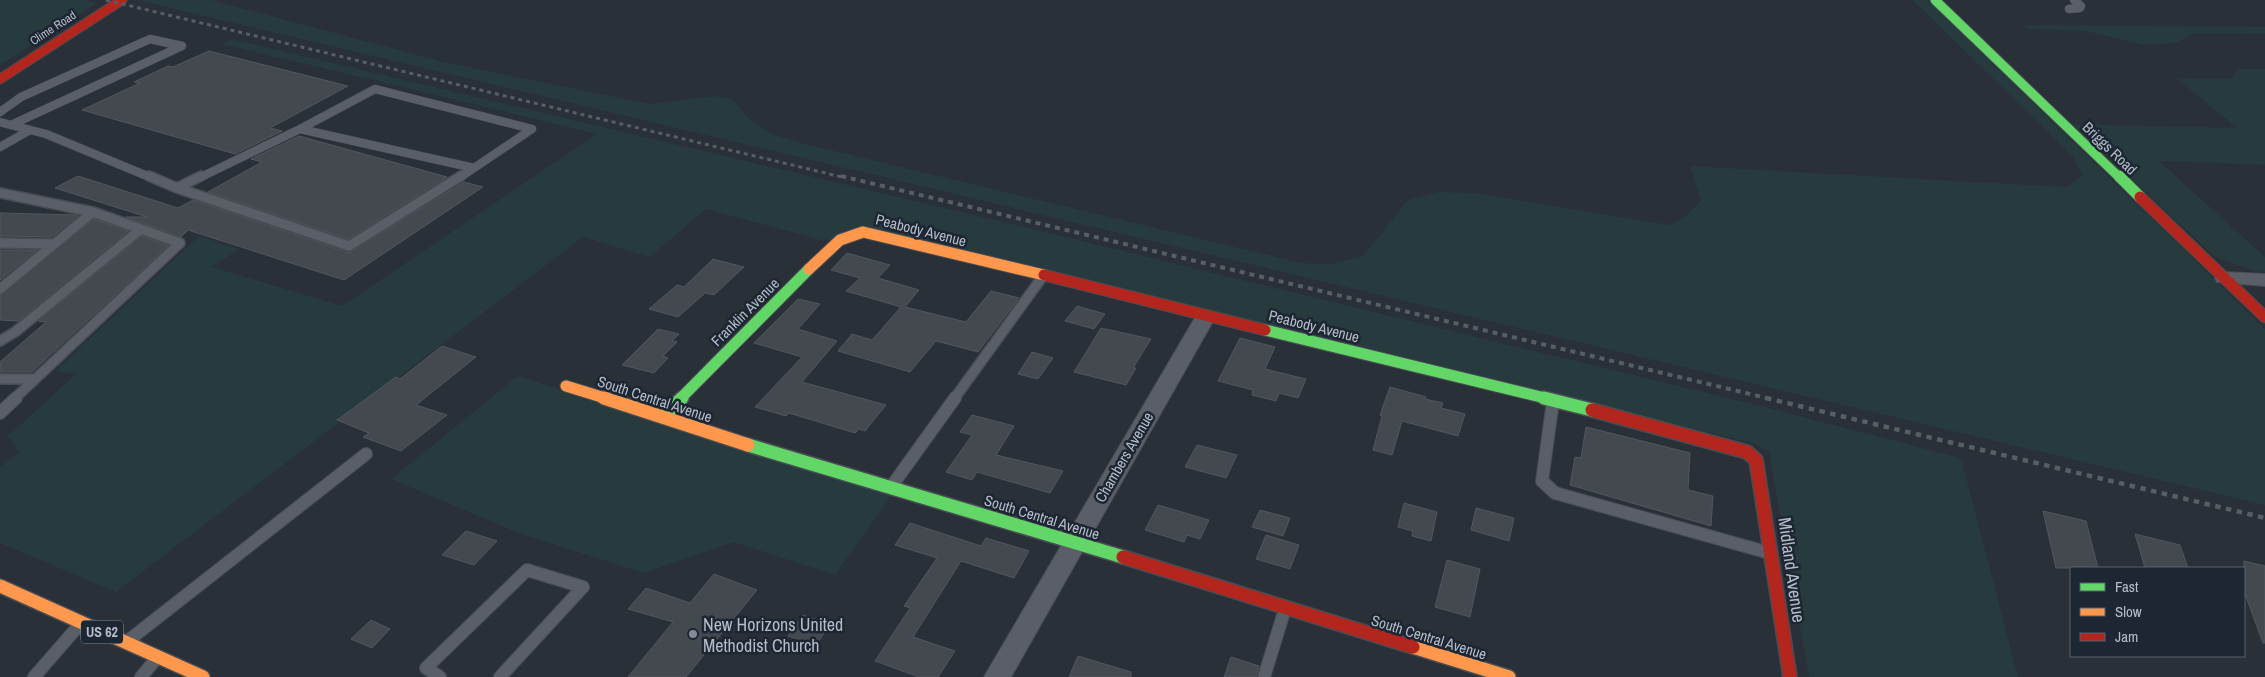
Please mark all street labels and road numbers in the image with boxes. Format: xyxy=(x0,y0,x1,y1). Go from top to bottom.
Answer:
street label: Clime Road xyxy=(27,7,79,49)
street label: Briggs Road xyxy=(2078,117,2142,179)
street label: Peabody Avenue xyxy=(873,209,969,251)
street label: Franklin Avenue xyxy=(706,273,784,351)
street label: Peabody Avenue xyxy=(1266,305,1362,347)
street label: South Central Avenue xyxy=(595,371,715,427)
street label: Chambers Avenue xyxy=(1090,408,1158,506)
street label: South Central Avenue xyxy=(982,489,1102,545)
street label: Midland Avenue xyxy=(1772,516,1812,624)
street label: South Central Avenue xyxy=(1369,609,1489,665)
road number: US 62 xyxy=(81,620,123,644)

